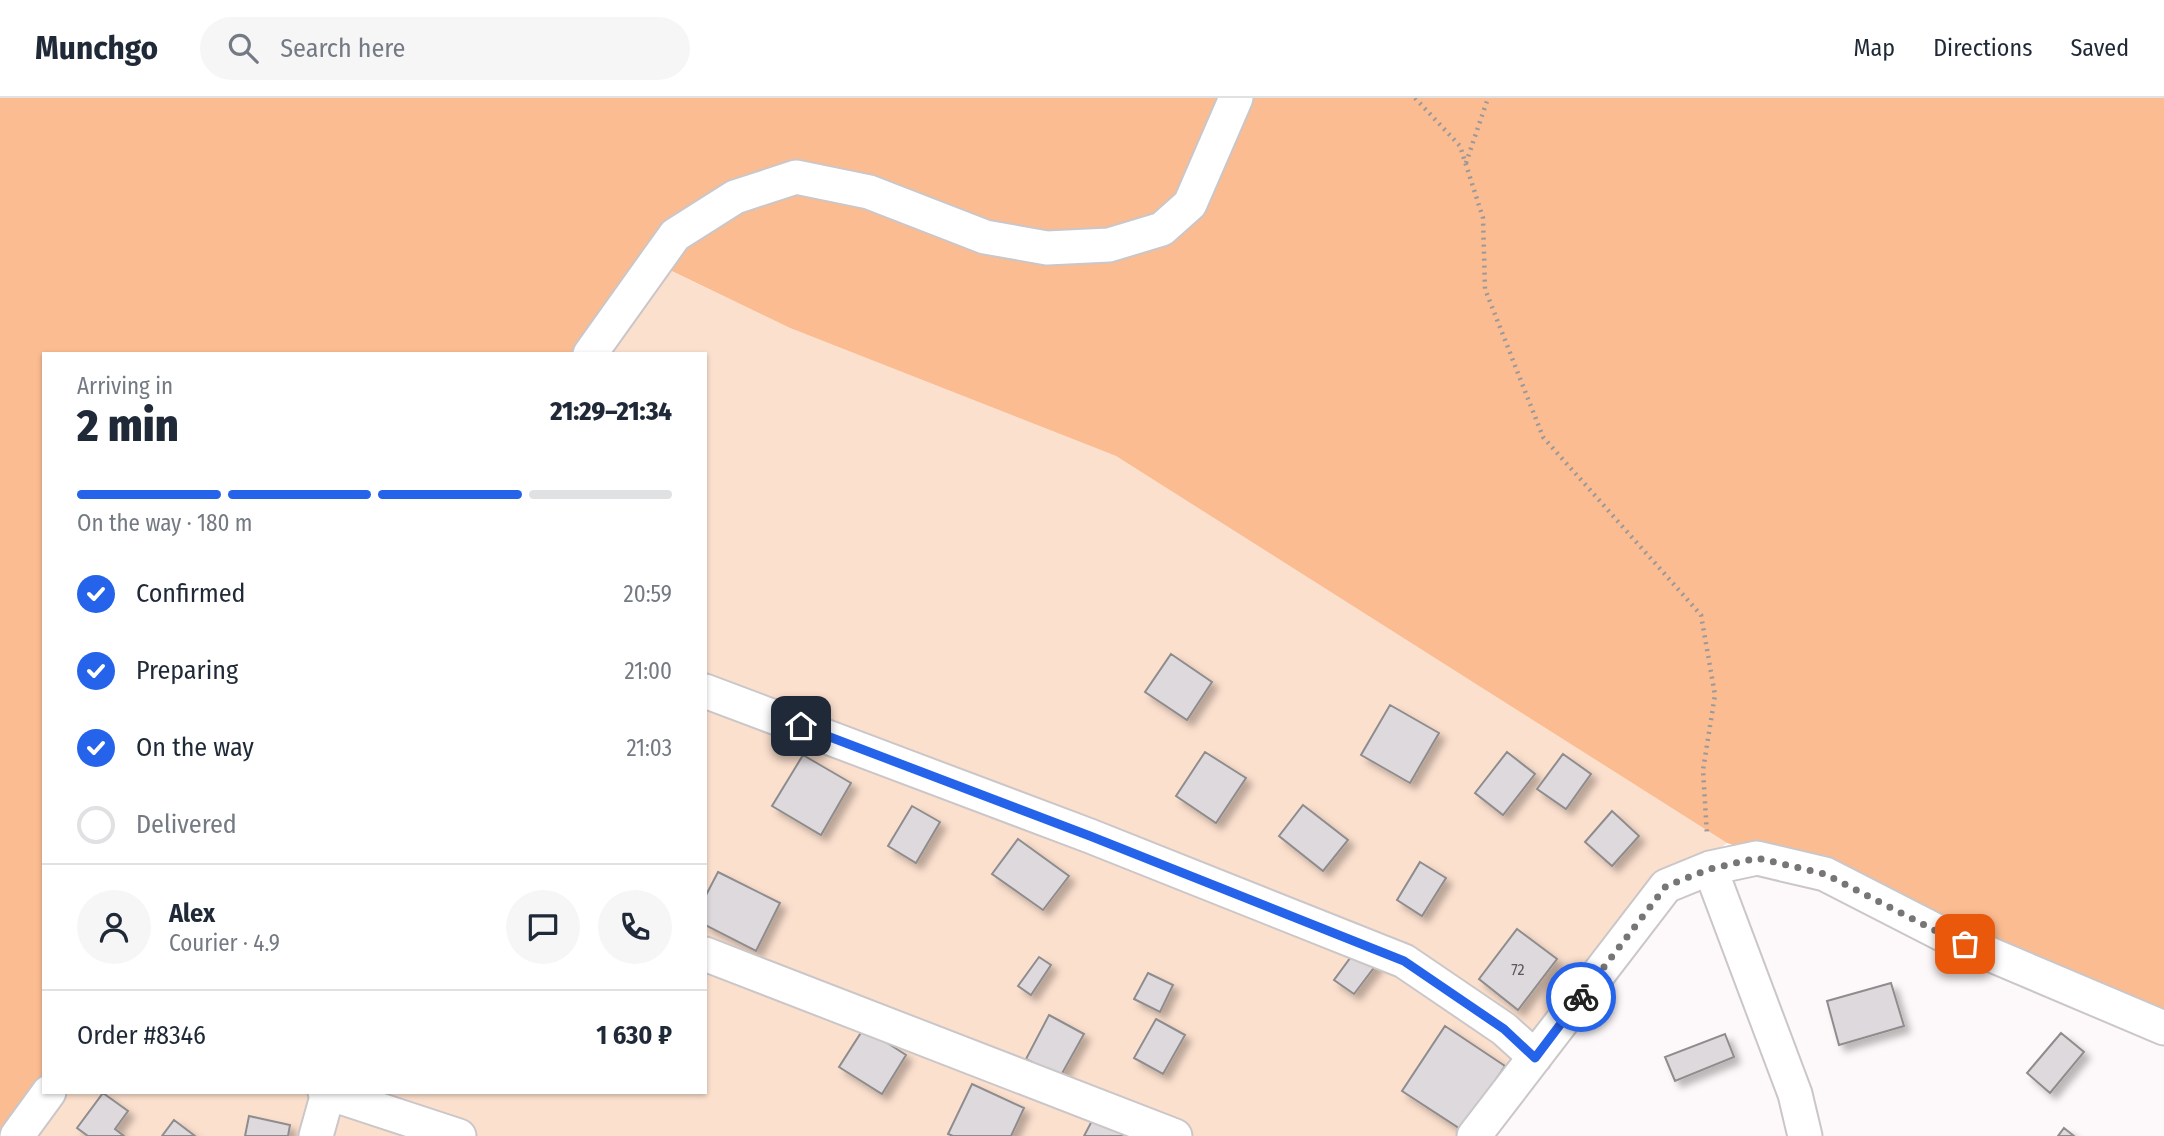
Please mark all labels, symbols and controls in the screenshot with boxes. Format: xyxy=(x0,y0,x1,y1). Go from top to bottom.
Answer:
search box xyxy=(200,17,690,80)
text: Munchgo xyxy=(35,28,158,68)
icon: search xyxy=(224,29,262,67)
text: Search here xyxy=(280,33,405,64)
text: Map xyxy=(1854,34,1895,62)
text: Directions xyxy=(1933,34,2032,62)
text: Saved xyxy=(2070,34,2129,62)
text: Arriving in xyxy=(77,372,173,400)
text: 21:29–21:34 xyxy=(550,396,672,427)
text: 2 min xyxy=(77,398,179,453)
text: On the way · 180 m xyxy=(77,509,253,537)
icon: check xyxy=(77,575,115,613)
text: Confirmed xyxy=(136,578,246,609)
text: 20:59 xyxy=(624,580,672,608)
icon: check xyxy=(77,652,115,690)
text: Preparing xyxy=(136,655,238,686)
text: 21:00 xyxy=(625,657,672,685)
pin xyxy=(771,696,831,756)
icon: home xyxy=(782,707,820,745)
icon: check xyxy=(77,729,115,767)
text: On the way xyxy=(136,732,254,763)
text: 21:03 xyxy=(626,734,672,762)
text: Delivered xyxy=(136,809,237,840)
button: person xyxy=(77,890,151,964)
button: chat xyxy=(506,890,580,964)
button: phone xyxy=(598,890,672,964)
text: Alex xyxy=(169,898,215,929)
pin xyxy=(1935,914,1995,974)
icon: bag xyxy=(1946,925,1984,963)
text: Courier · 4.9 xyxy=(169,929,280,957)
house number: 72 xyxy=(1511,960,1525,979)
courier xyxy=(1546,962,1616,1032)
icon: bike xyxy=(1562,978,1600,1016)
text: Order #8346 xyxy=(77,1020,206,1051)
text: 1 630 ₽ xyxy=(596,1020,672,1051)

